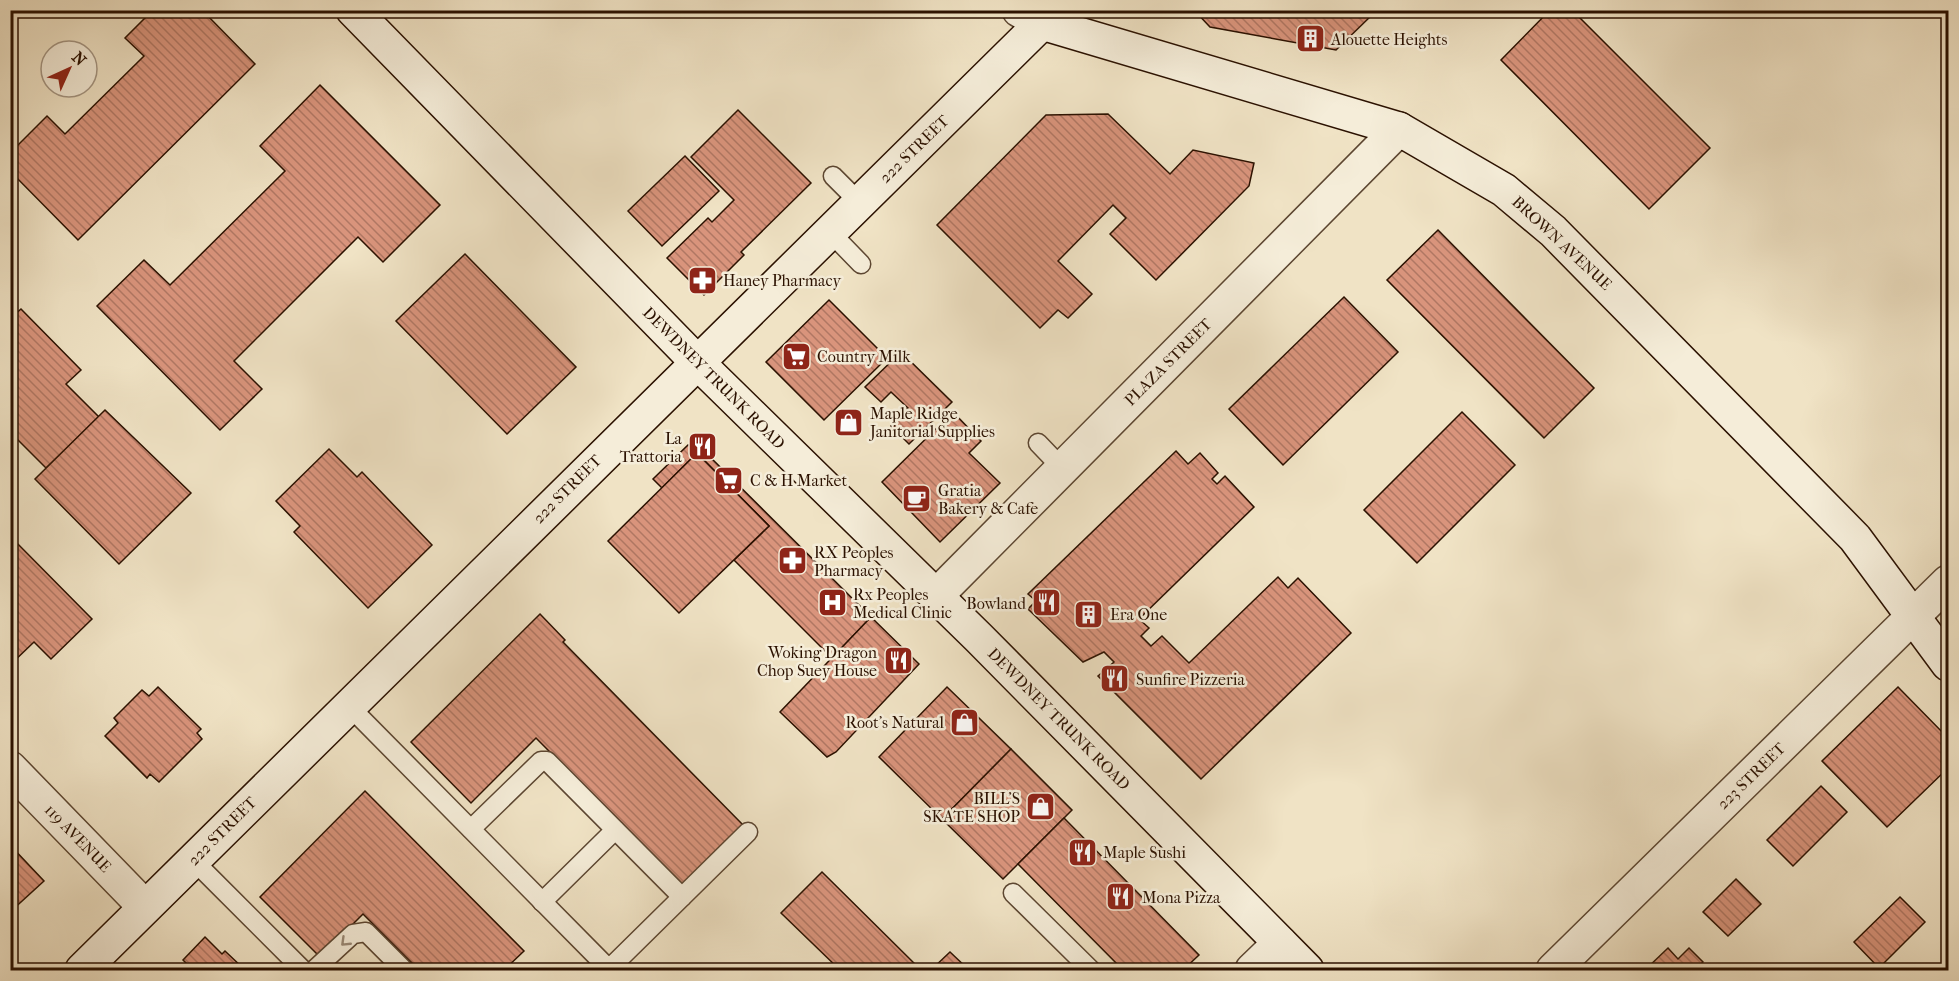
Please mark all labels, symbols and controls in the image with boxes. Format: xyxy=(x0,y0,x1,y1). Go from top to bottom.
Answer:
building icon: Alouette Heights xyxy=(1294,23,1326,55)
place label: Alouette Heights xyxy=(1330,30,1447,49)
north arrow xyxy=(39,39,99,99)
text: N xyxy=(68,48,91,70)
street label: 222 STREET xyxy=(875,111,953,187)
street label: BROWN AVENUE xyxy=(1508,192,1616,294)
pharmacy icon: Haney Pharmacy xyxy=(686,264,718,296)
place label: Haney Pharmacy xyxy=(723,271,841,290)
street label: DEWDNEY TRUNK ROAD xyxy=(639,303,789,453)
street label: PLAZA STREET xyxy=(1120,314,1216,410)
supermarket icon: Country Milk xyxy=(780,340,812,372)
place label: Country Milk xyxy=(817,347,911,366)
place label: Maple Ridge Janitorial Supplies xyxy=(868,404,995,441)
shop icon: Maple Ridge Janitorial Supplies xyxy=(833,406,865,438)
place label: La Trattoria xyxy=(620,429,683,466)
restaurant icon: La Trattoria xyxy=(687,431,719,463)
street label: 222 STREET xyxy=(529,451,605,527)
supermarket icon: C & H Market xyxy=(713,464,745,496)
place label: C & H Market xyxy=(750,471,847,490)
place label: Gratia Bakery & Cafe xyxy=(938,481,1038,518)
cafe icon: Gratia Bakery & Cafe xyxy=(901,483,933,515)
place label: RX Peoples Pharmacy xyxy=(814,543,894,580)
pharmacy icon: RX Peoples Pharmacy xyxy=(777,545,809,577)
place label: Rx Peoples Medical Clinic xyxy=(853,585,952,622)
hospital icon: Rx Peoples Medical Clinic xyxy=(816,587,848,619)
restaurant icon: Bowland xyxy=(1031,587,1063,619)
place label: Bowland xyxy=(966,594,1026,613)
building icon: Era One xyxy=(1073,598,1105,630)
place label: Era One xyxy=(1110,605,1167,624)
place label: Woking Dragon Chop Suey House xyxy=(757,643,878,680)
street label: DEWDNEY TRUNK ROAD xyxy=(984,644,1134,794)
restaurant icon: Woking Dragon Chop Suey House xyxy=(882,645,914,677)
restaurant icon: Sunfire Pizzeria xyxy=(1099,663,1131,695)
place label: Sunfire Pizzeria xyxy=(1136,670,1245,689)
shop icon: Root's Natural xyxy=(949,706,981,738)
place label: Root's Natural xyxy=(846,713,945,732)
street label: 223 STREET xyxy=(1713,739,1789,813)
place label: BILL’S SKATE SHOP xyxy=(923,789,1020,826)
shop icon: BILL’S SKATE SHOP xyxy=(1025,791,1057,823)
street label: 222 STREET xyxy=(184,793,260,869)
street label: 119 AVENUE xyxy=(41,800,115,876)
restaurant icon: Maple Sushi xyxy=(1066,836,1098,868)
place label: Maple Sushi xyxy=(1103,843,1186,862)
restaurant icon: Mona Pizza xyxy=(1105,881,1137,913)
place label: Mona Pizza xyxy=(1142,888,1221,907)
one-way arrow xyxy=(341,934,352,945)

